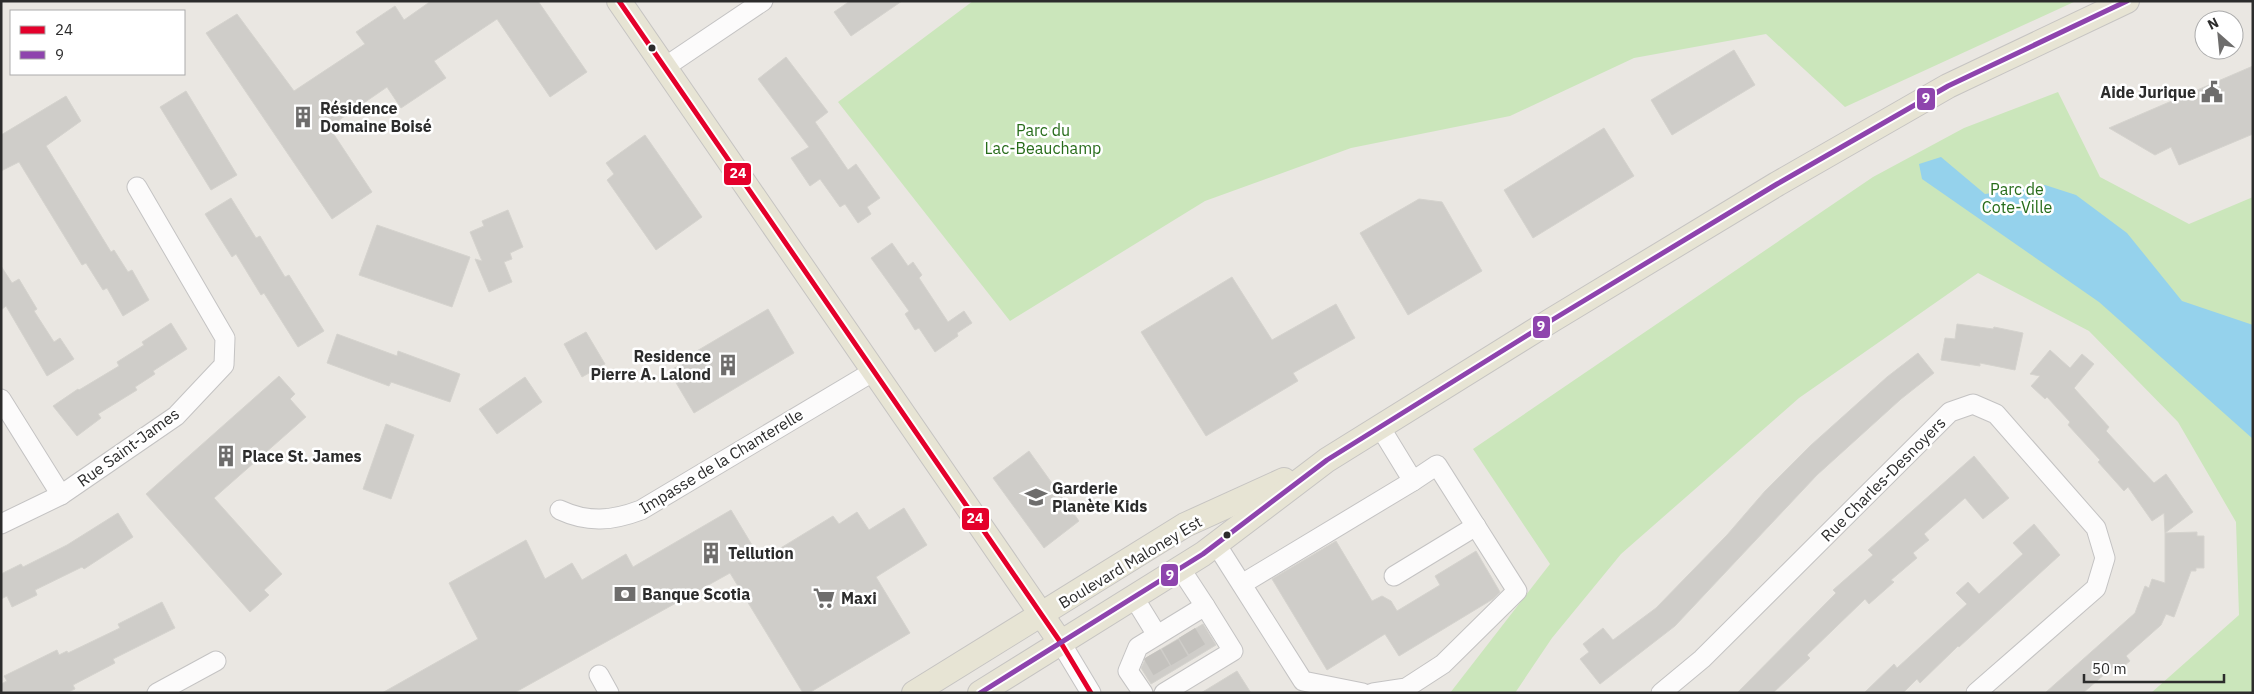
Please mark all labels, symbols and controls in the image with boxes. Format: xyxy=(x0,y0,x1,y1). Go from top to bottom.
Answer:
legend xyxy=(10,10,185,75)
north arrow xyxy=(2194,10,2244,60)
text: N xyxy=(2204,13,2222,34)
text: 24 xyxy=(55,20,73,39)
unlabelled marker xyxy=(647,43,657,53)
text: 9 xyxy=(55,45,64,64)
public building icon: Aide Jurique xyxy=(2199,79,2225,105)
place label: Aide Jurique xyxy=(2100,82,2196,102)
line badge: 9 xyxy=(1916,87,1936,111)
text: 9 xyxy=(1922,89,1930,107)
place label: Résidence Domaine Boisé xyxy=(320,98,432,136)
building icon: Résidence Domaine Boisé xyxy=(290,104,316,130)
park label: Parc du Lac-Beauchamp xyxy=(985,120,1101,158)
line badge: 24 xyxy=(723,162,752,186)
text: 24 xyxy=(730,164,746,182)
park label: Parc de Cote-Ville xyxy=(1982,179,2052,217)
line badge: 9 xyxy=(1532,315,1551,339)
text: 9 xyxy=(1537,317,1545,335)
place label: Residence Pierre A. Lalond xyxy=(591,346,711,384)
building icon: Residence Pierre A. Lalond xyxy=(715,352,741,378)
street label: Rue Saint-James xyxy=(73,403,183,491)
street label: Impasse de la Chanterelle xyxy=(635,404,807,518)
street label: Rue Charles-Desnoyers xyxy=(1816,412,1950,546)
building icon: Place St. James xyxy=(213,443,239,469)
place label: Place St. James xyxy=(242,446,362,466)
place label: Garderie Planète Kids xyxy=(1052,478,1147,516)
school or university icon: Garderie Planète Kids xyxy=(1023,484,1049,510)
line badge: 24 xyxy=(961,507,990,531)
text: 24 xyxy=(967,509,983,527)
street label: Boulevard Maloney Est xyxy=(1055,511,1205,613)
unlabelled marker xyxy=(1222,530,1232,540)
building icon: Tellution xyxy=(698,540,724,566)
place label: Tellution xyxy=(728,543,794,563)
line badge: 9 xyxy=(1160,563,1179,587)
text: 9 xyxy=(1166,566,1174,584)
bank icon: Banque Scotia xyxy=(612,581,638,607)
place label: Banque Scotia xyxy=(642,584,750,604)
supermarket icon: Maxi xyxy=(811,585,837,611)
place label: Maxi xyxy=(841,588,877,608)
scale bar xyxy=(2084,652,2224,684)
text: 50 m xyxy=(2092,659,2127,678)

